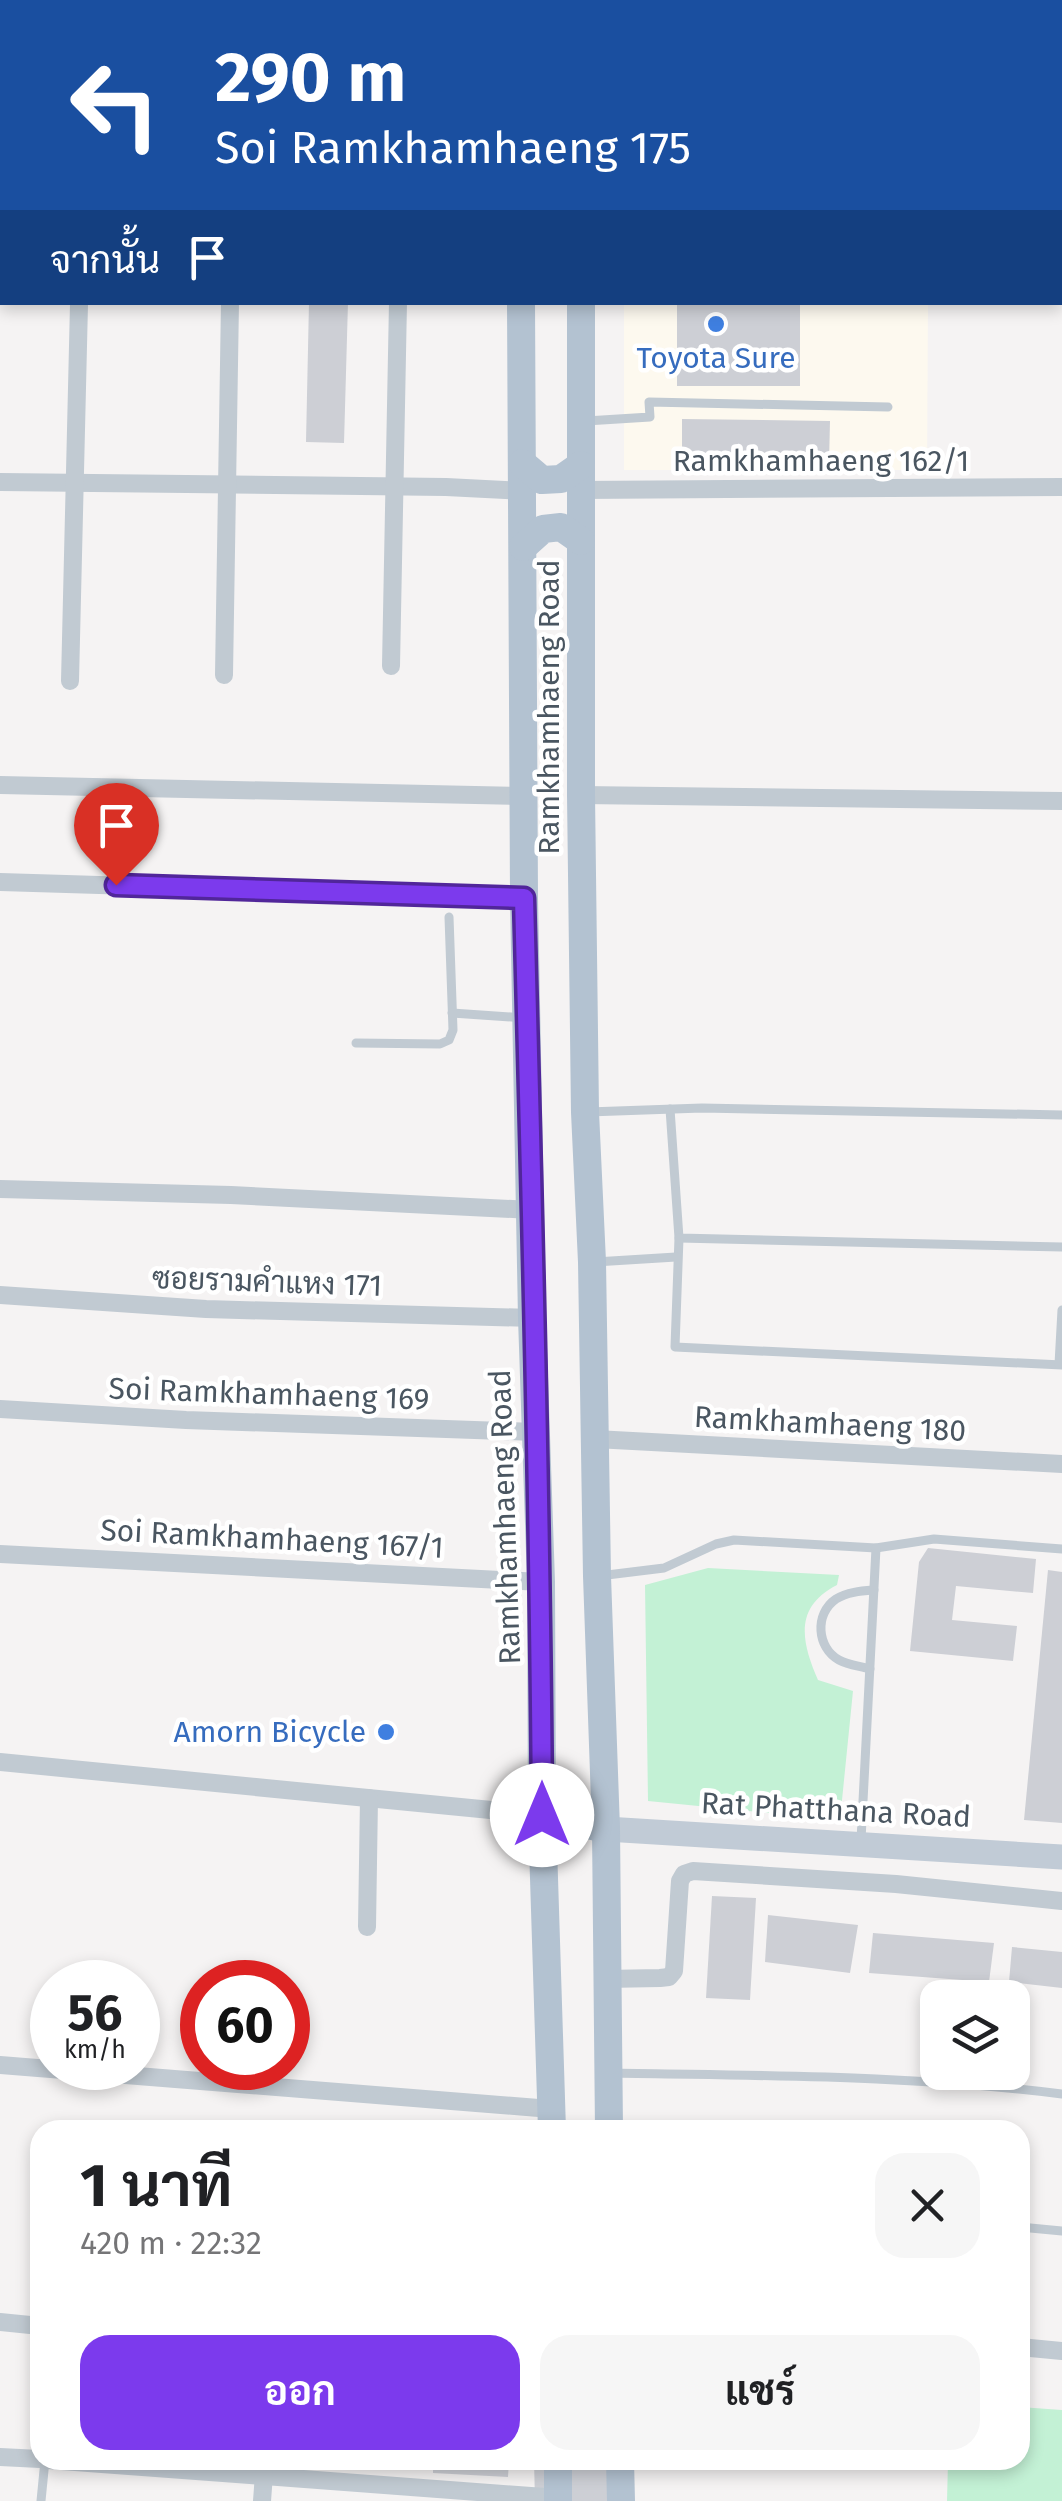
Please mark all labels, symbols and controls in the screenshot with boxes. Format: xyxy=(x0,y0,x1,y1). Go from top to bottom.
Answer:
text: 290 m xyxy=(215,36,406,120)
icon: left xyxy=(50,40,180,170)
text: Soi Ramkhamhaeng 175 xyxy=(215,121,691,175)
icon: arrive xyxy=(180,230,235,285)
text: จากนั้น xyxy=(50,237,160,283)
marker: Toyota Sure xyxy=(705,313,727,335)
place label: Toyota Sure xyxy=(636,340,796,376)
street label: Ramkhamhaeng 162/1 xyxy=(673,443,969,479)
street label: Ramkhamhaeng Road xyxy=(531,559,567,855)
pin xyxy=(74,783,159,886)
icon: arrive xyxy=(89,798,144,853)
street label: ซอยรามคำแหง 171 xyxy=(151,1260,383,1304)
street label: Ramkhamhaeng Road xyxy=(482,1369,528,1665)
street label: Soi Ramkhamhaeng 169 xyxy=(108,1370,430,1418)
street label: Ramkhamhaeng 180 xyxy=(693,1399,967,1449)
street label: Soi Ramkhamhaeng 167/1 xyxy=(99,1512,445,1566)
place label: Amorn Bicycle xyxy=(173,1714,366,1750)
marker: Amorn Bicycle xyxy=(375,1721,397,1743)
position arrow xyxy=(490,1763,594,1867)
street label: Rat Phatthana Road xyxy=(700,1785,972,1835)
speed limit sign: 60 xyxy=(180,1960,310,2090)
map controls xyxy=(920,1980,1030,2090)
button: layers xyxy=(920,1980,1030,2090)
text: 56 xyxy=(67,1983,122,2043)
text: km/h xyxy=(64,2035,126,2065)
text: 1 นาที xyxy=(80,2150,232,2222)
button: close xyxy=(875,2153,980,2258)
text: 420 m · 22:32 xyxy=(80,2224,262,2262)
button: ออก xyxy=(80,2335,520,2450)
button: แชร์ xyxy=(540,2335,980,2450)

